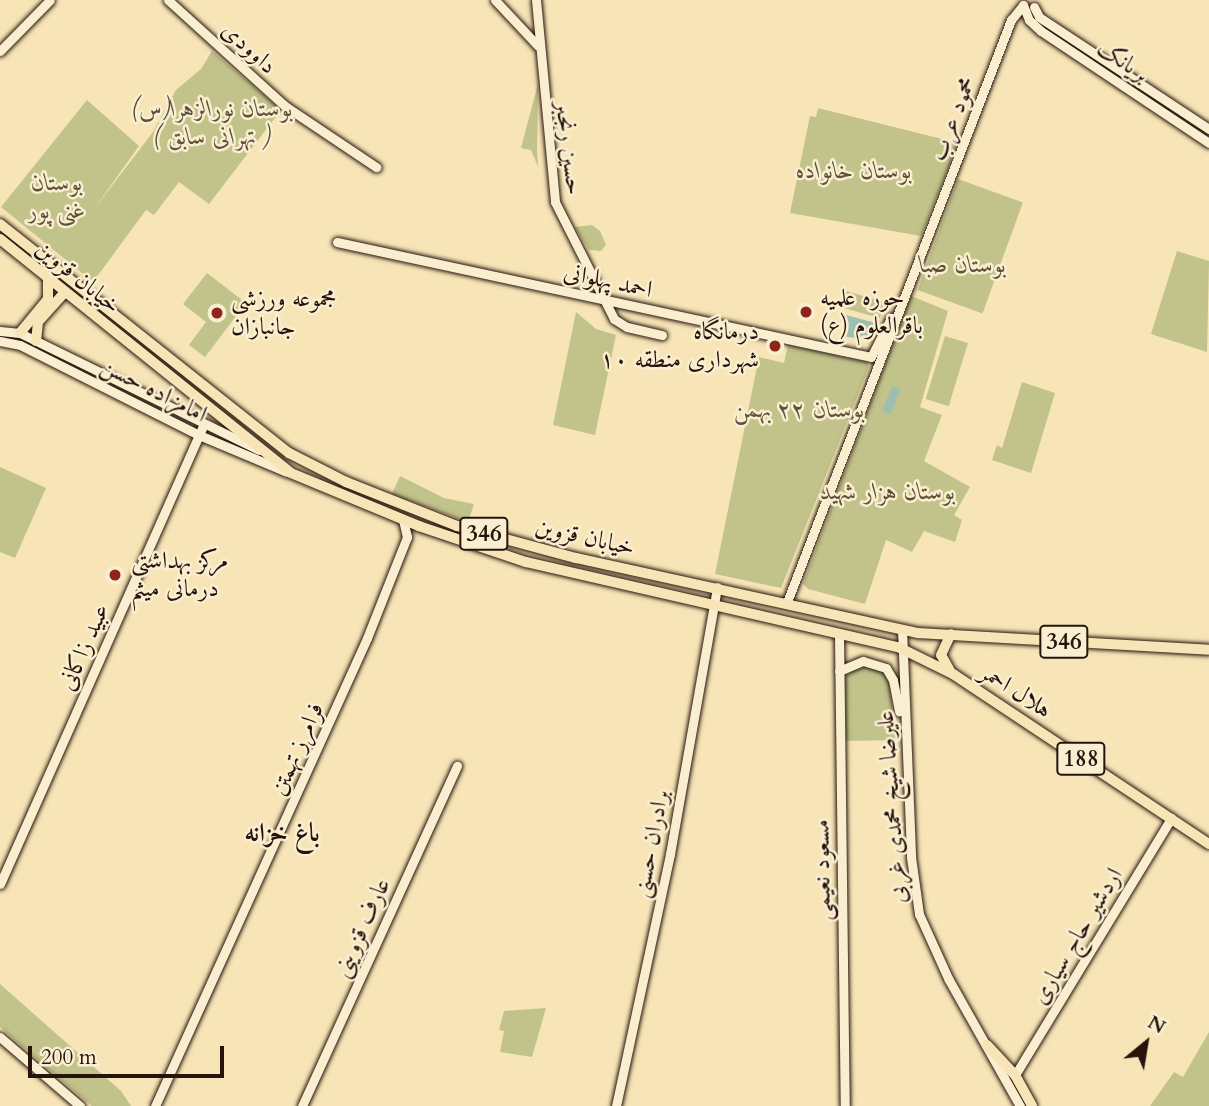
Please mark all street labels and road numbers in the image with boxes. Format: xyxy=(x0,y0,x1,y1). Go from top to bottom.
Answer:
street label: داوودی xyxy=(215,16,283,80)
street label: بریانک xyxy=(1092,33,1154,89)
street label: محمود عرب xyxy=(924,73,982,165)
street label: حسین رنجبر xyxy=(549,99,589,197)
street label: خیابان قزوین xyxy=(30,234,126,320)
street label: احمد پهلوانی xyxy=(561,258,655,304)
street label: امامزاده حسن xyxy=(96,351,212,429)
street label: خیابان قزوین xyxy=(532,512,638,562)
road number: 346 xyxy=(458,514,510,554)
street label: عبید زاکانی xyxy=(52,599,116,695)
road number: 346 xyxy=(1038,622,1090,662)
street label: هلال احمر xyxy=(975,657,1057,725)
street label: فرامرز تهمتن xyxy=(264,698,330,800)
street label: علیرضا شیخ محمدی غربی xyxy=(871,710,913,904)
road number: 188 xyxy=(1055,740,1107,778)
street label: برادران حسنی xyxy=(626,788,676,900)
street label: مسعود نعیمی xyxy=(807,819,837,921)
street label: اردشیر حاج سیاری xyxy=(1025,863,1129,1009)
street label: عارف قزوینی xyxy=(327,874,397,982)

